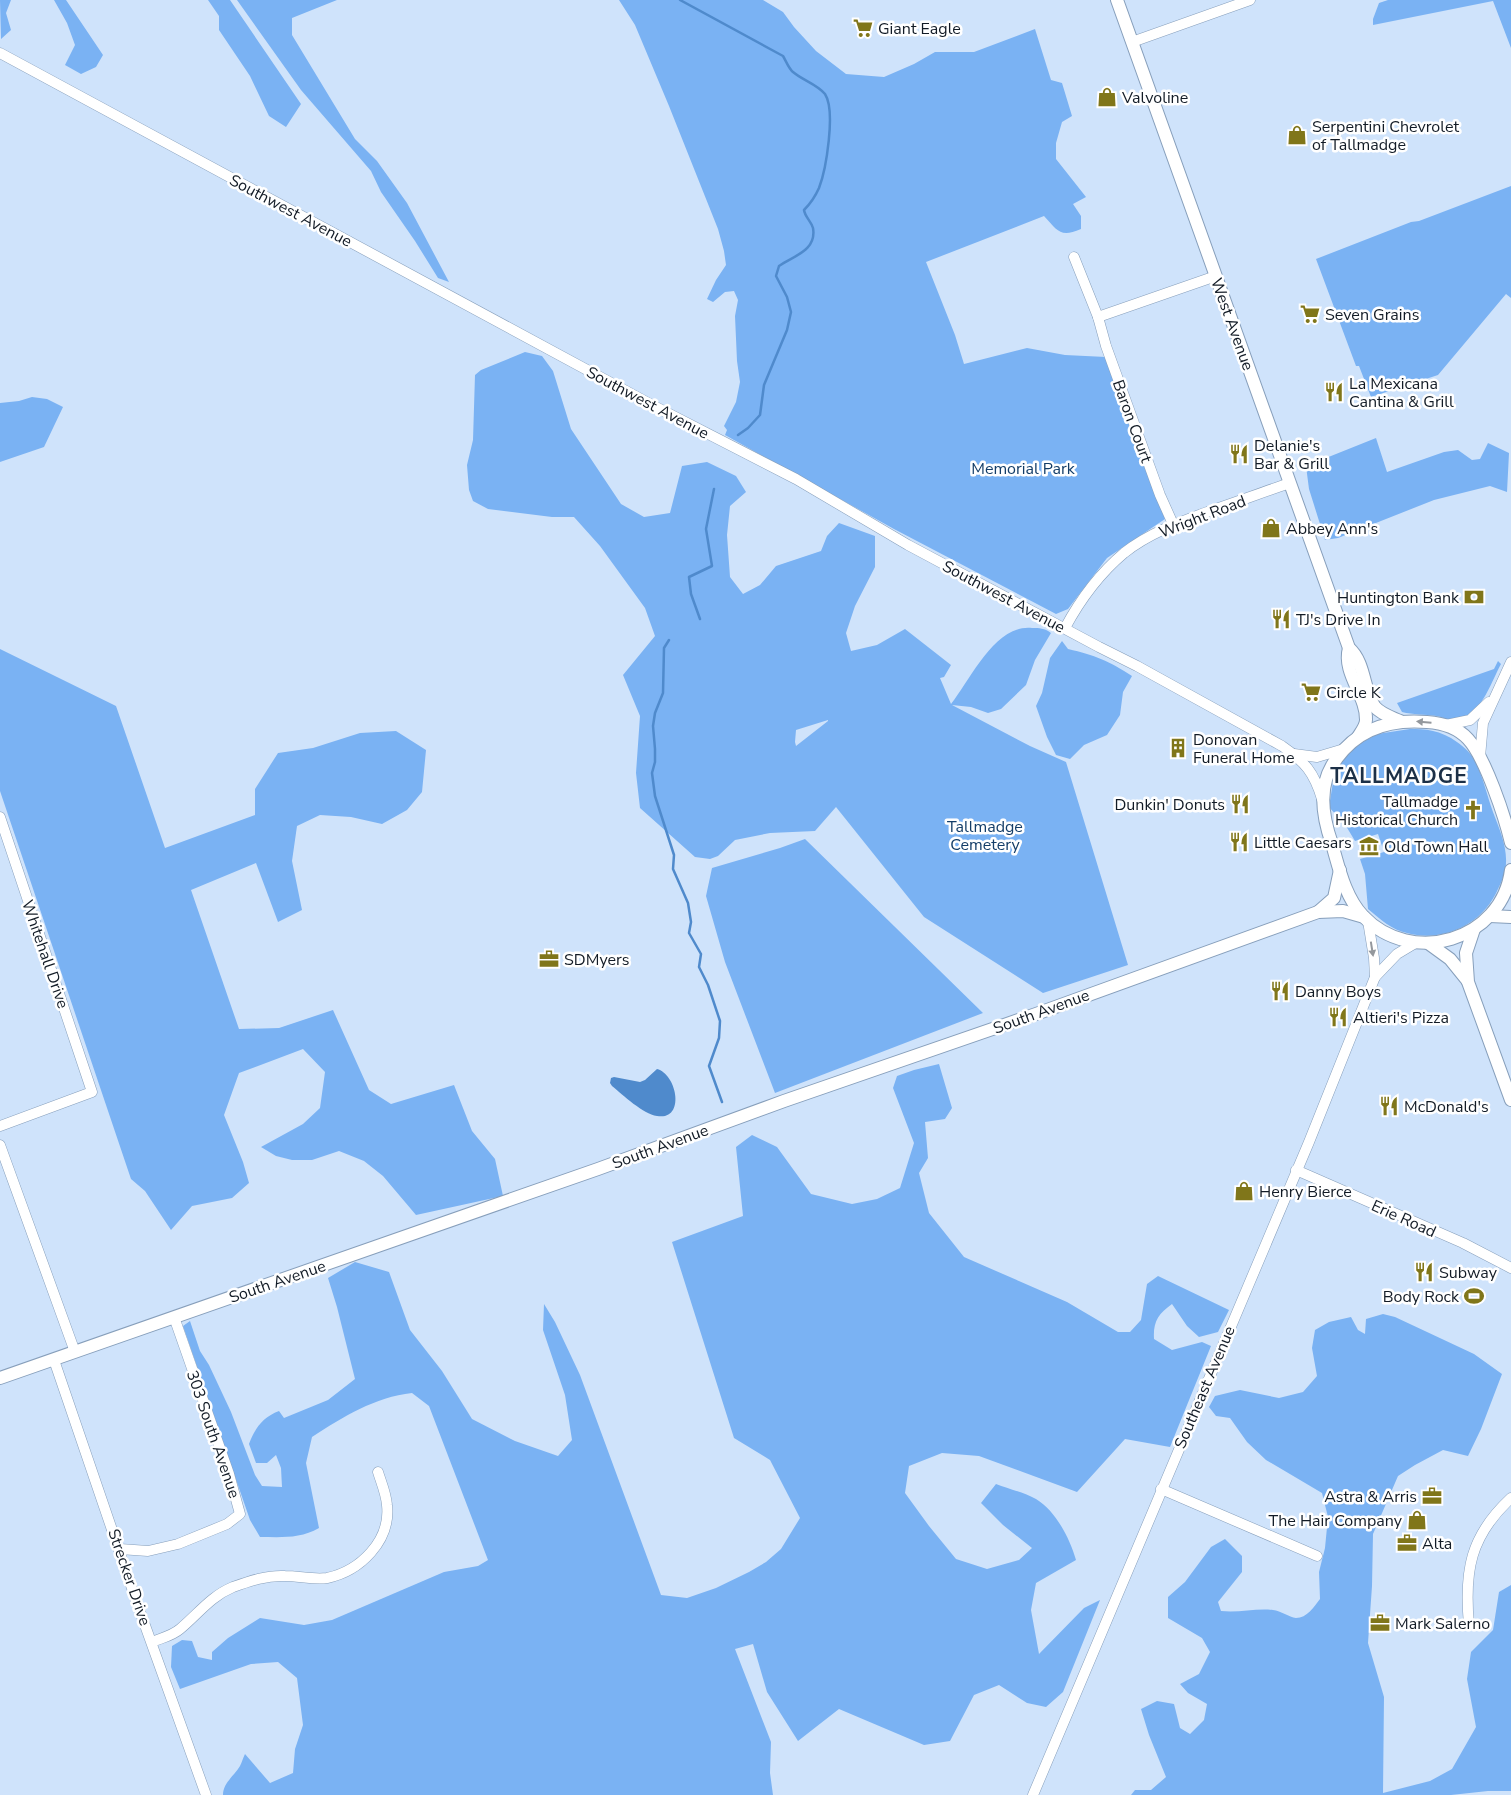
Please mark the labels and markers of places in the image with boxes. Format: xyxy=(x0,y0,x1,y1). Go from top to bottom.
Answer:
supermarket icon: Giant Eagle xyxy=(852,17,874,39)
place label: Giant Eagle xyxy=(878,18,961,40)
shop icon: Valvoline xyxy=(1096,86,1118,108)
place label: Valvoline xyxy=(1121,87,1188,109)
place label: Serpentini Chevrolet of Tallmadge xyxy=(1312,116,1459,156)
shop icon: Serpentini Chevrolet of Tallmadge xyxy=(1286,124,1308,146)
supermarket icon: Seven Grains xyxy=(1299,303,1321,325)
place label: Seven Grains xyxy=(1325,304,1419,326)
place label: La Mexicana Cantina & Grill xyxy=(1349,373,1454,413)
restaurant icon: La Mexicana Cantina & Grill xyxy=(1323,381,1345,403)
place label: Delanie's Bar & Grill xyxy=(1254,435,1329,475)
restaurant icon: Delanie's Bar & Grill xyxy=(1228,443,1250,465)
shop icon: Abbey Ann's xyxy=(1260,517,1282,539)
place label: Abbey Ann's xyxy=(1286,518,1378,540)
bank icon: Huntington Bank xyxy=(1463,586,1485,608)
place label: Huntington Bank xyxy=(1337,587,1460,609)
restaurant icon: TJ's Drive In xyxy=(1270,608,1292,630)
place label: TJ's Drive In xyxy=(1296,609,1381,631)
supermarket icon: Circle K xyxy=(1300,681,1322,703)
place label: Circle K xyxy=(1326,682,1382,704)
place label: Donovan Funeral Home xyxy=(1193,729,1294,769)
building icon: Donovan Funeral Home xyxy=(1167,737,1189,759)
place label: Tallmadge Historical Church xyxy=(1335,791,1458,831)
restaurant icon: Dunkin' Donuts xyxy=(1229,793,1251,815)
place label: Dunkin' Donuts xyxy=(1114,794,1225,816)
church icon: Tallmadge Historical Church xyxy=(1462,799,1484,821)
restaurant icon: Little Caesars xyxy=(1228,831,1250,853)
place label: Little Caesars xyxy=(1254,832,1352,854)
museum icon: Old Town Hall xyxy=(1358,835,1380,857)
place label: Old Town Hall xyxy=(1384,836,1489,858)
office icon: SDMyers xyxy=(538,948,560,970)
place label: SDMyers xyxy=(564,949,629,971)
restaurant icon: Danny Boys xyxy=(1269,980,1291,1002)
place label: Danny Boys xyxy=(1295,981,1381,1003)
restaurant icon: Altieri's Pizza xyxy=(1327,1006,1349,1028)
place label: Altieri's Pizza xyxy=(1353,1007,1449,1029)
restaurant icon: McDonald's xyxy=(1378,1095,1400,1117)
place label: McDonald's xyxy=(1404,1096,1489,1118)
shop icon: Henry Bierce xyxy=(1233,1180,1255,1202)
place label: Henry Bierce xyxy=(1259,1181,1352,1203)
restaurant icon: Subway xyxy=(1413,1261,1435,1283)
place label: Subway xyxy=(1439,1262,1498,1284)
sports icon: Body Rock xyxy=(1463,1285,1485,1307)
place label: Body Rock xyxy=(1383,1286,1460,1308)
office icon: Astra & Arris xyxy=(1421,1485,1443,1507)
place label: Astra & Arris xyxy=(1324,1486,1417,1508)
shop icon: The Hair Company xyxy=(1406,1509,1428,1531)
place label: The Hair Company xyxy=(1269,1510,1403,1532)
office icon: Alta xyxy=(1396,1532,1418,1554)
place label: Alta xyxy=(1422,1533,1452,1555)
office icon: Mark Salerno xyxy=(1369,1612,1391,1634)
place label: Mark Salerno xyxy=(1395,1613,1490,1635)

